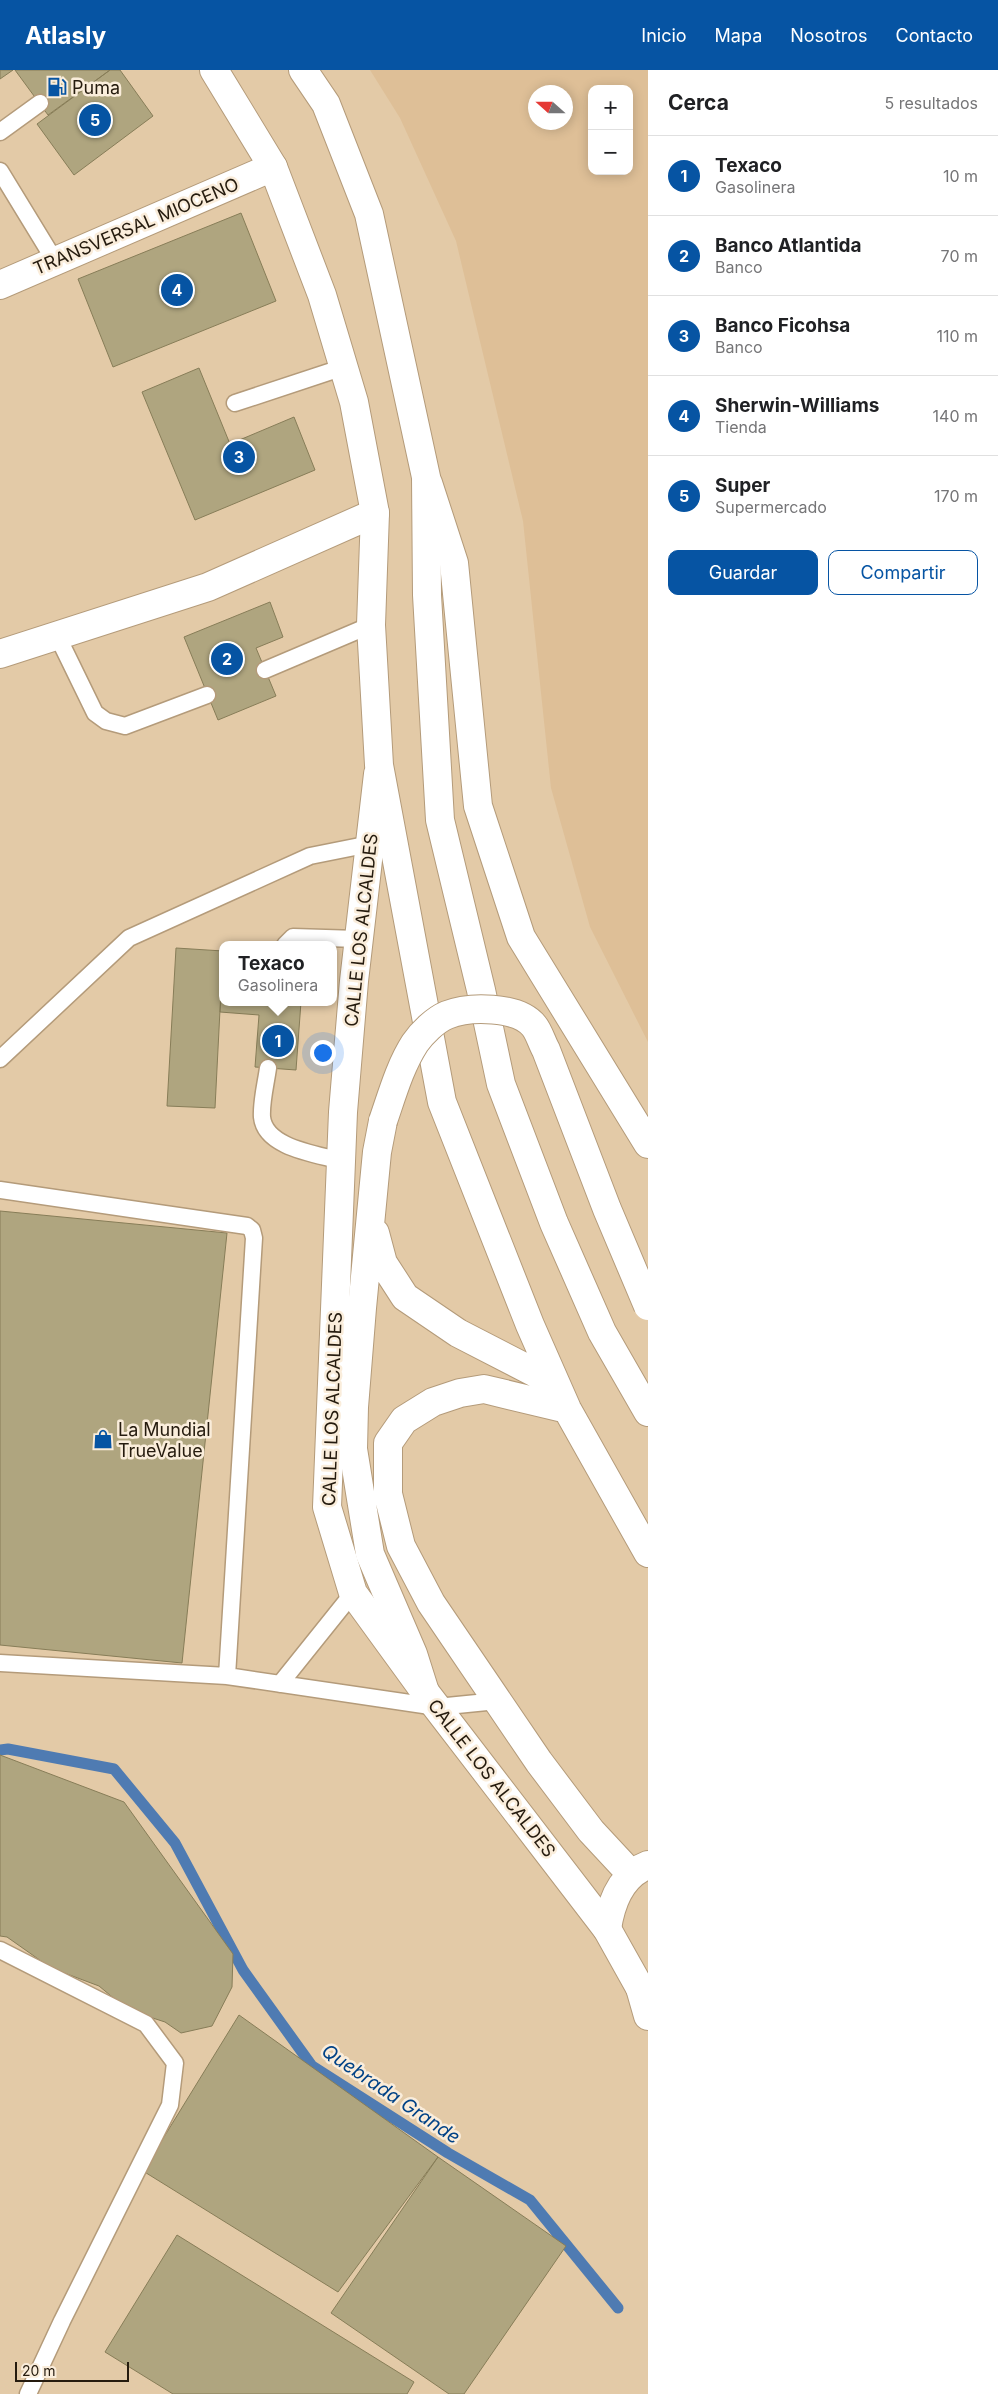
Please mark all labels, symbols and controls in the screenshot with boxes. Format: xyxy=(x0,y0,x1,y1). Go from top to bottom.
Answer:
text: Atlasly xyxy=(25,21,106,50)
text: Inicio xyxy=(641,25,687,46)
text: Mapa xyxy=(715,25,762,46)
text: Nosotros xyxy=(790,25,868,46)
text: Contacto xyxy=(896,25,973,46)
fuel station icon: Puma xyxy=(46,76,68,98)
place label: Puma xyxy=(72,77,120,98)
north arrow xyxy=(528,85,573,130)
map controls xyxy=(588,85,633,175)
button: + xyxy=(588,85,633,130)
text: Cerca xyxy=(668,90,729,115)
text: 5 resultados xyxy=(885,93,978,113)
pin: 5 xyxy=(79,101,111,139)
button: − xyxy=(588,130,633,175)
text: Texaco xyxy=(715,154,782,177)
text: 1 xyxy=(681,166,687,186)
text: 10 m xyxy=(943,166,978,186)
street label: TRANSVERSAL MIOCENO xyxy=(30,173,242,279)
text: Gasolinera xyxy=(715,177,796,197)
text: Banco Atlantida xyxy=(715,234,862,257)
text: 2 xyxy=(679,246,689,266)
text: 70 m xyxy=(941,246,978,266)
text: Banco xyxy=(715,257,763,277)
pin: 4 xyxy=(161,271,193,309)
text: Banco Ficohsa xyxy=(715,314,850,337)
text: 3 xyxy=(679,326,689,346)
text: 110 m xyxy=(936,326,978,346)
text: Banco xyxy=(715,337,763,357)
text: Sherwin-Williams xyxy=(715,394,879,417)
text: 4 xyxy=(679,406,689,426)
text: 140 m xyxy=(933,406,978,426)
text: Tienda xyxy=(715,417,767,437)
pin: 3 xyxy=(223,438,255,476)
text: Super xyxy=(715,474,770,497)
text: 5 xyxy=(679,486,689,506)
text: 170 m xyxy=(934,486,978,506)
text: Supermercado xyxy=(715,497,827,517)
button: Guardar xyxy=(668,550,818,595)
button: Compartir xyxy=(828,550,978,595)
pin: 2 xyxy=(211,640,243,678)
street label: CALLE LOS ALCALDES xyxy=(340,832,382,1028)
popup xyxy=(219,941,337,1006)
text: Texaco xyxy=(238,952,305,975)
text: Gasolinera xyxy=(238,975,318,995)
pin: 1 xyxy=(262,1022,294,1060)
your location xyxy=(310,1040,336,1066)
street label: CALLE LOS ALCALDES xyxy=(318,1312,346,1506)
place label: La Mundial TrueValue xyxy=(118,1419,211,1461)
shop icon: La Mundial TrueValue xyxy=(92,1428,114,1450)
street label: CALLE LOS ALCALDES xyxy=(424,1695,560,1861)
water label: Quebrada Grande xyxy=(317,2039,465,2149)
scale bar xyxy=(15,2359,129,2382)
text: 20 m xyxy=(22,2362,56,2379)

